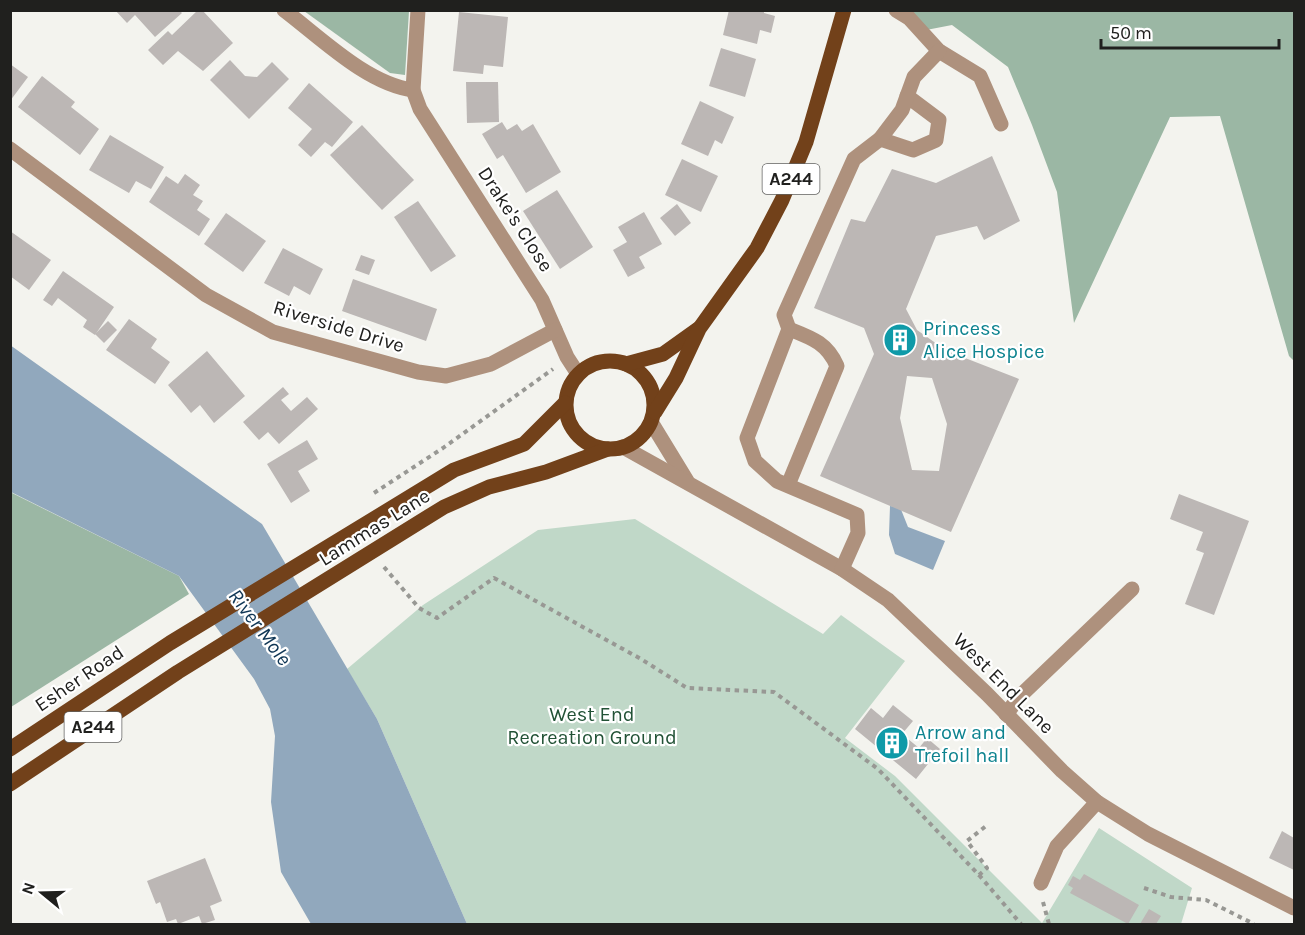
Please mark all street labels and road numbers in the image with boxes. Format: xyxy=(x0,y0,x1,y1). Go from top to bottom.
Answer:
street label: Drake's Close xyxy=(473,162,558,276)
road number: A244 xyxy=(762,164,820,194)
street label: Riverside Drive xyxy=(271,296,407,357)
street label: Lammas Lane xyxy=(314,484,434,571)
street label: West End Lane xyxy=(949,628,1059,738)
street label: Esher Road xyxy=(31,640,128,717)
road number: A244 xyxy=(64,712,122,742)

